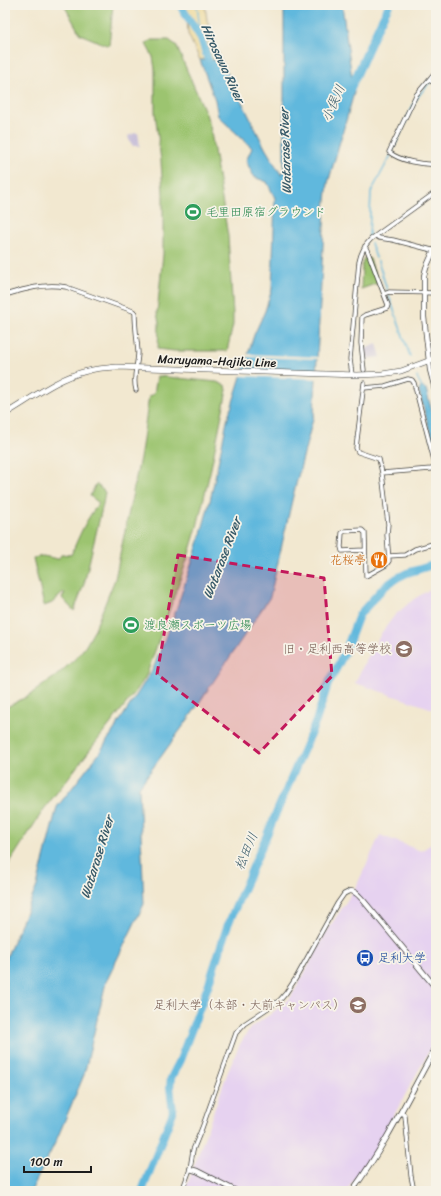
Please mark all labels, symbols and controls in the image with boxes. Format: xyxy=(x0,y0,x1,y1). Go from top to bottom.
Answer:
water label: Hirosawa River xyxy=(195,20,253,109)
water label: 小俣川 xyxy=(315,81,351,125)
water label: Watarase River xyxy=(272,105,298,194)
place label: 毛里田原宿グラウンド xyxy=(206,201,326,223)
sports icon: 毛里田原宿グラウンド xyxy=(183,202,203,222)
street label: Maruyama-Hajika Line xyxy=(157,348,277,374)
water label: Watarase River xyxy=(196,512,249,602)
place label: 花桜亭 xyxy=(330,549,366,571)
restaurant icon: 花桜亭 xyxy=(369,550,389,570)
place label: 渡良瀬スポーツ広場 xyxy=(144,614,252,636)
sports icon: 渡良瀬スポーツ広場 xyxy=(121,615,141,635)
place label: 旧・足利西高等学校 xyxy=(283,638,391,660)
school or university icon: 旧・足利西高等学校 xyxy=(394,639,414,659)
water label: Watarase River xyxy=(74,810,121,901)
water label: 松田川 xyxy=(228,829,264,873)
place label: 足利大学 xyxy=(378,947,426,969)
bus stop icon: 足利大学 xyxy=(355,948,375,968)
place label: 足利大学（本部・大前キャンパス） xyxy=(153,994,345,1016)
school or university icon: 足利大学（本部・大前キャンパス） xyxy=(348,995,368,1015)
scale bar xyxy=(24,1148,91,1174)
text: 100 m xyxy=(30,1151,63,1173)

